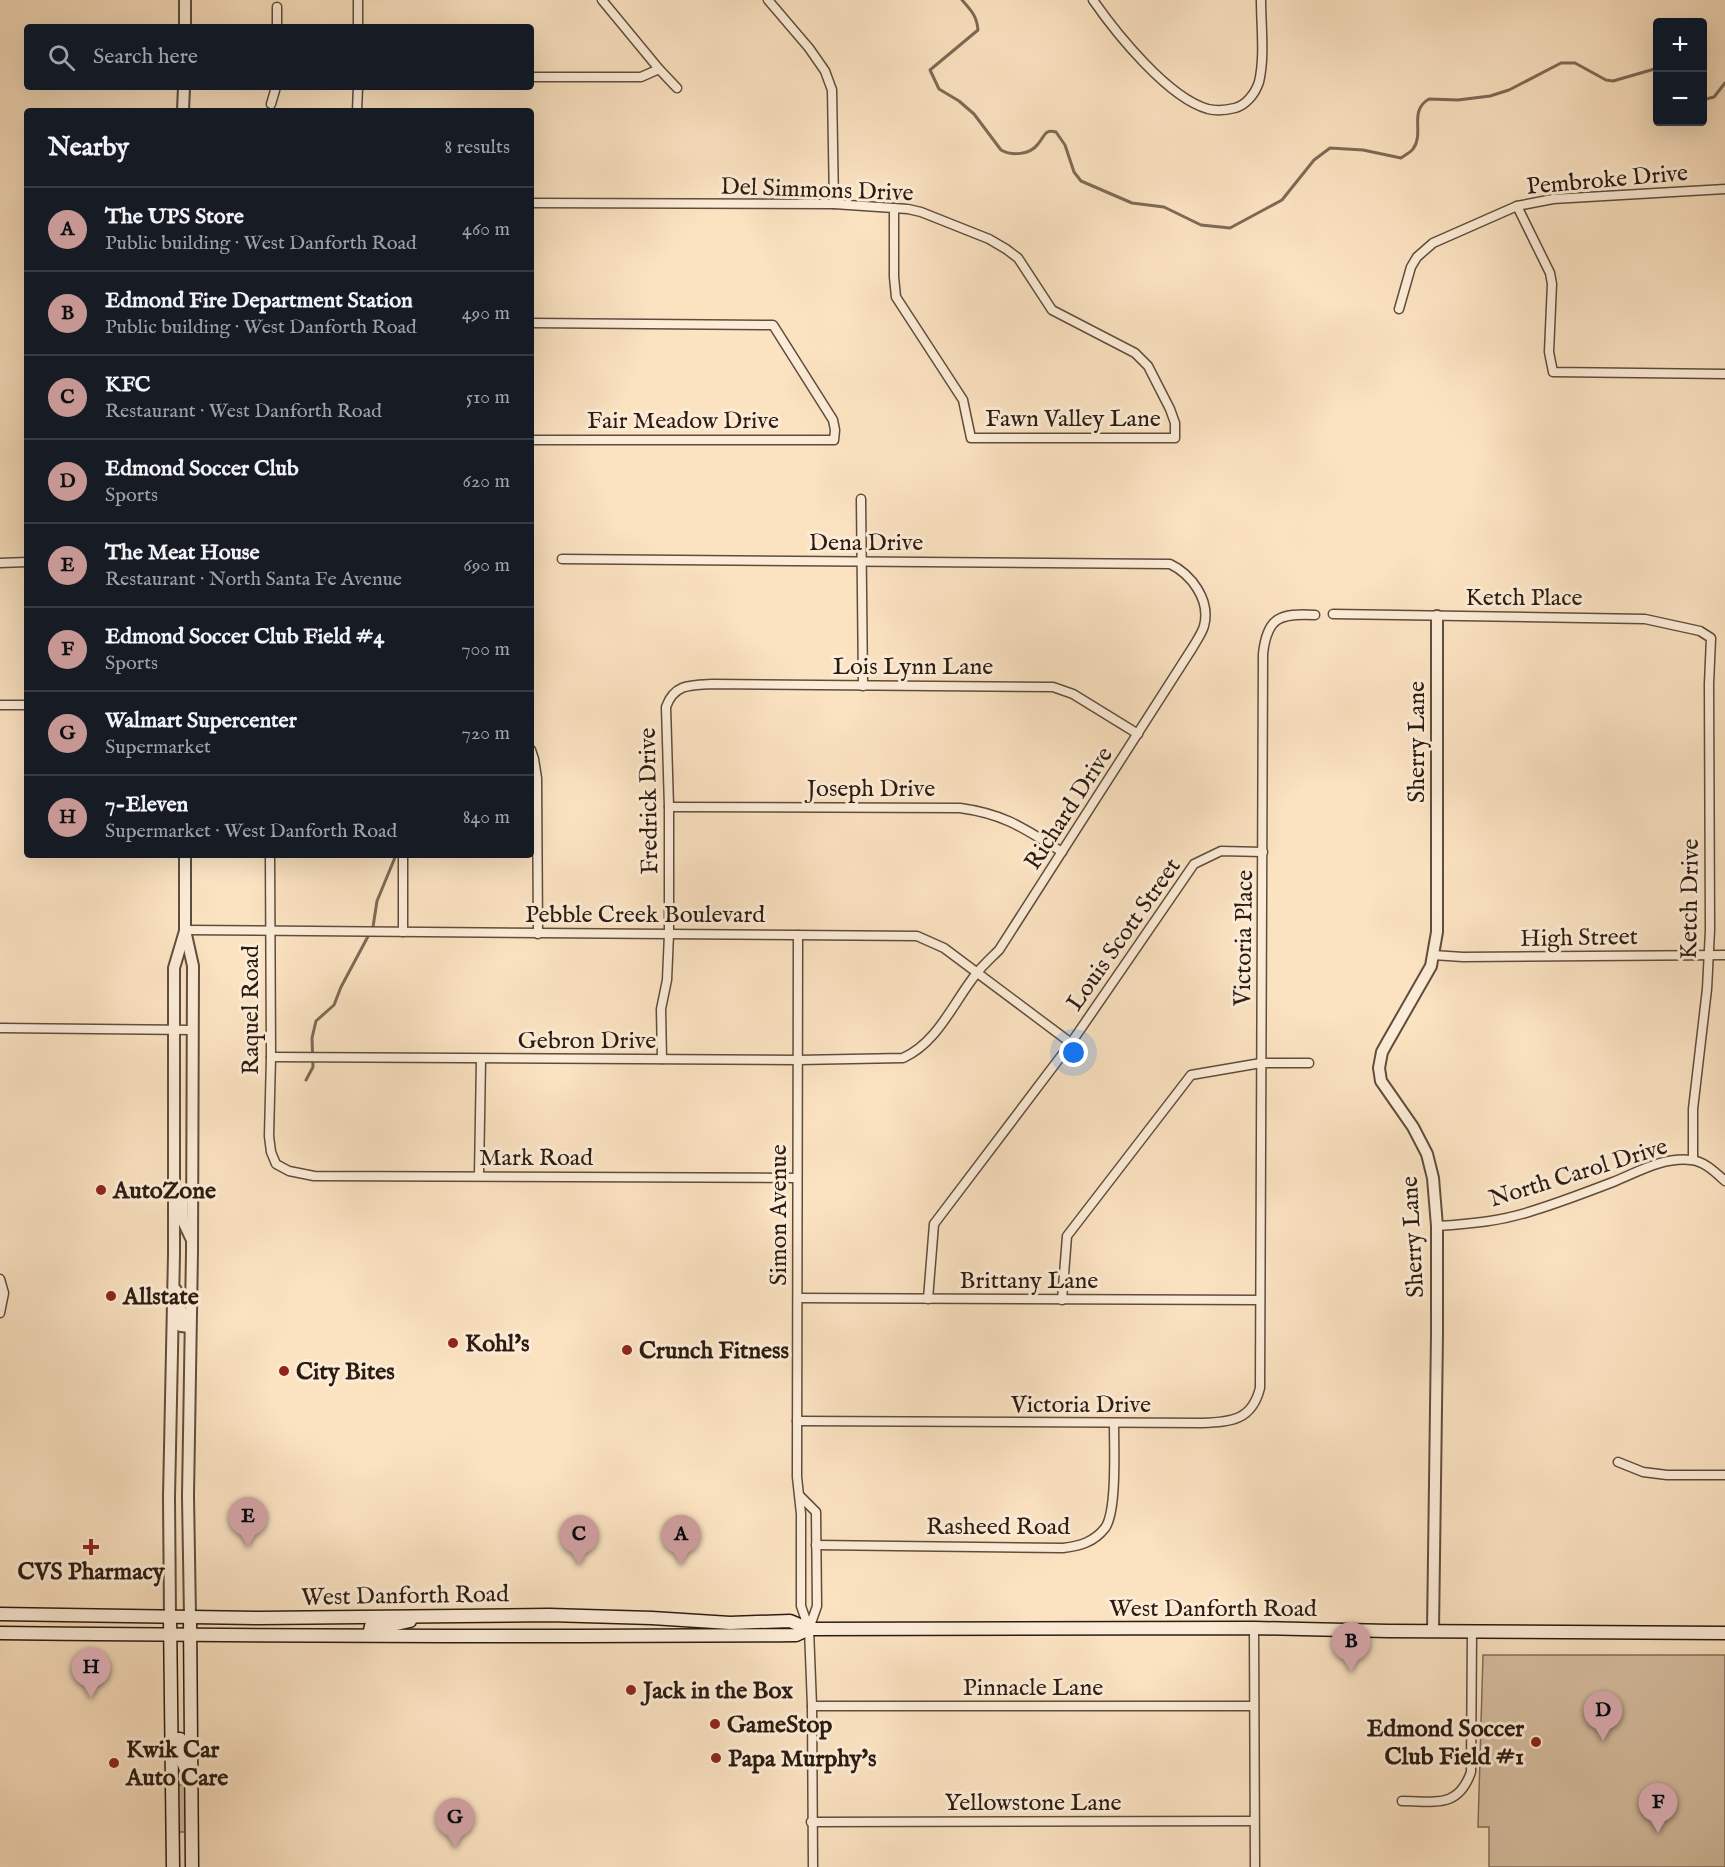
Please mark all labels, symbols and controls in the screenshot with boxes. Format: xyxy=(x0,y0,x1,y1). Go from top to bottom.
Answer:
map controls xyxy=(1653,18,1707,126)
button: + xyxy=(1653,18,1707,72)
search box xyxy=(24,24,534,90)
icon: search xyxy=(45,41,78,74)
text: Search here xyxy=(93,43,198,71)
button: − xyxy=(1653,72,1707,126)
text: Nearby xyxy=(48,131,129,164)
text: 8 results xyxy=(444,135,510,160)
street label: Pembroke Drive xyxy=(1525,158,1689,203)
street label: Del Simmons Drive xyxy=(720,172,914,209)
text: The UPS Store xyxy=(105,203,244,231)
text: A xyxy=(61,217,74,242)
text: 460 m xyxy=(462,217,510,242)
text: Public building · West Danforth Road xyxy=(105,231,417,256)
text: Edmond Fire Department Station xyxy=(105,287,413,315)
text: B xyxy=(61,301,74,326)
text: 490 m xyxy=(462,301,510,326)
text: Public building · West Danforth Road xyxy=(105,315,417,340)
text: KFC xyxy=(105,371,151,399)
text: C xyxy=(60,385,75,410)
text: 510 m xyxy=(466,385,510,410)
text: Restaurant · West Danforth Road xyxy=(105,399,382,424)
street label: Fawn Valley Lane xyxy=(985,404,1161,435)
street label: Fair Meadow Drive xyxy=(587,406,779,437)
text: Edmond Soccer Club xyxy=(105,455,299,483)
text: D xyxy=(59,469,76,494)
text: 620 m xyxy=(463,469,510,494)
text: Sports xyxy=(105,483,158,508)
street label: Dena Drive xyxy=(809,528,923,559)
text: The Meat House xyxy=(105,539,260,567)
text: E xyxy=(61,553,74,578)
text: 690 m xyxy=(463,553,510,578)
text: Restaurant · North Santa Fe Avenue xyxy=(105,567,402,592)
street label: Ketch Place xyxy=(1465,583,1583,614)
text: Edmond Soccer Club Field #4 xyxy=(105,623,384,651)
text: F xyxy=(61,637,74,662)
text: 700 m xyxy=(461,637,510,662)
text: Sports xyxy=(105,651,158,676)
street label: Lois Lynn Lane xyxy=(833,652,993,683)
street label: Sherry Lane xyxy=(1402,681,1433,803)
text: Walmart Supercenter xyxy=(105,707,297,735)
text: G xyxy=(60,721,75,746)
text: 720 m xyxy=(462,721,510,746)
street label: Fredrick Drive xyxy=(633,727,666,875)
text: Supermarket xyxy=(105,735,211,760)
street label: Richard Drive xyxy=(1018,741,1121,876)
street label: Joseph Drive xyxy=(804,774,935,805)
text: 7-Eleven xyxy=(105,791,188,819)
text: H xyxy=(59,805,76,830)
text: 840 m xyxy=(463,805,510,830)
text: Supermarket · West Danforth Road xyxy=(105,819,397,844)
street label: Ketch Drive xyxy=(1674,838,1707,960)
street label: Louis Scott Street xyxy=(1060,852,1188,1017)
street label: Victoria Place xyxy=(1228,870,1261,1007)
street label: Pebble Creek Boulevard xyxy=(525,900,765,931)
street label: High Street xyxy=(1520,922,1638,955)
street label: Raquel Road xyxy=(236,945,267,1075)
street label: Gebron Drive xyxy=(518,1026,656,1057)
your location xyxy=(1059,1038,1088,1067)
street label: North Carol Drive xyxy=(1485,1132,1671,1215)
street label: Mark Road xyxy=(479,1143,593,1174)
street label: Simon Avenue xyxy=(764,1144,795,1286)
street label: Sherry Lane xyxy=(1395,1175,1432,1299)
place label: AutoZone xyxy=(112,1176,216,1207)
marker: AutoZone xyxy=(94,1183,108,1197)
street label: Brittany Lane xyxy=(960,1266,1098,1297)
place label: Allstate xyxy=(122,1282,199,1313)
marker: Allstate xyxy=(104,1289,118,1303)
place label: Kohl's xyxy=(465,1329,530,1360)
marker: Kohl's xyxy=(446,1336,460,1350)
place label: Crunch Fitness xyxy=(639,1336,789,1367)
marker: Crunch Fitness xyxy=(620,1343,634,1357)
place label: City Bites xyxy=(296,1357,395,1388)
marker: City Bites xyxy=(277,1364,291,1378)
street label: Victoria Drive xyxy=(1010,1390,1151,1421)
pin: E xyxy=(228,1498,268,1547)
street label: Rasheed Road xyxy=(926,1512,1070,1543)
pin: C xyxy=(560,1516,598,1565)
pin: A xyxy=(662,1516,700,1565)
marker: CVS Pharmacy xyxy=(84,1540,98,1554)
place label: CVS Pharmacy xyxy=(17,1557,166,1588)
street label: West Danforth Road xyxy=(301,1579,509,1614)
street label: West Danforth Road xyxy=(1109,1594,1317,1625)
pin: B xyxy=(1332,1622,1370,1672)
pin: H xyxy=(72,1648,110,1698)
street label: Pinnacle Lane xyxy=(963,1673,1103,1704)
place label: Jack in the Box xyxy=(640,1676,793,1707)
marker: Jack in the Box xyxy=(624,1683,638,1697)
pin: D xyxy=(1584,1692,1622,1741)
place label: GameStop xyxy=(727,1710,832,1741)
place label: Edmond Soccer Club Field #1 xyxy=(1367,1714,1524,1773)
marker: GameStop xyxy=(708,1717,722,1731)
place label: Kwik Car Auto Care xyxy=(125,1735,228,1794)
marker: Edmond Soccer Club Field #1 xyxy=(1529,1735,1543,1749)
place label: Papa Murphy's xyxy=(728,1744,877,1775)
marker: Papa Murphy's xyxy=(709,1751,723,1765)
marker: Kwik Car Auto Care xyxy=(107,1756,121,1770)
pin: F xyxy=(1638,1784,1678,1833)
street label: Yellowstone Lane xyxy=(944,1788,1122,1819)
pin: G xyxy=(436,1798,474,1848)

